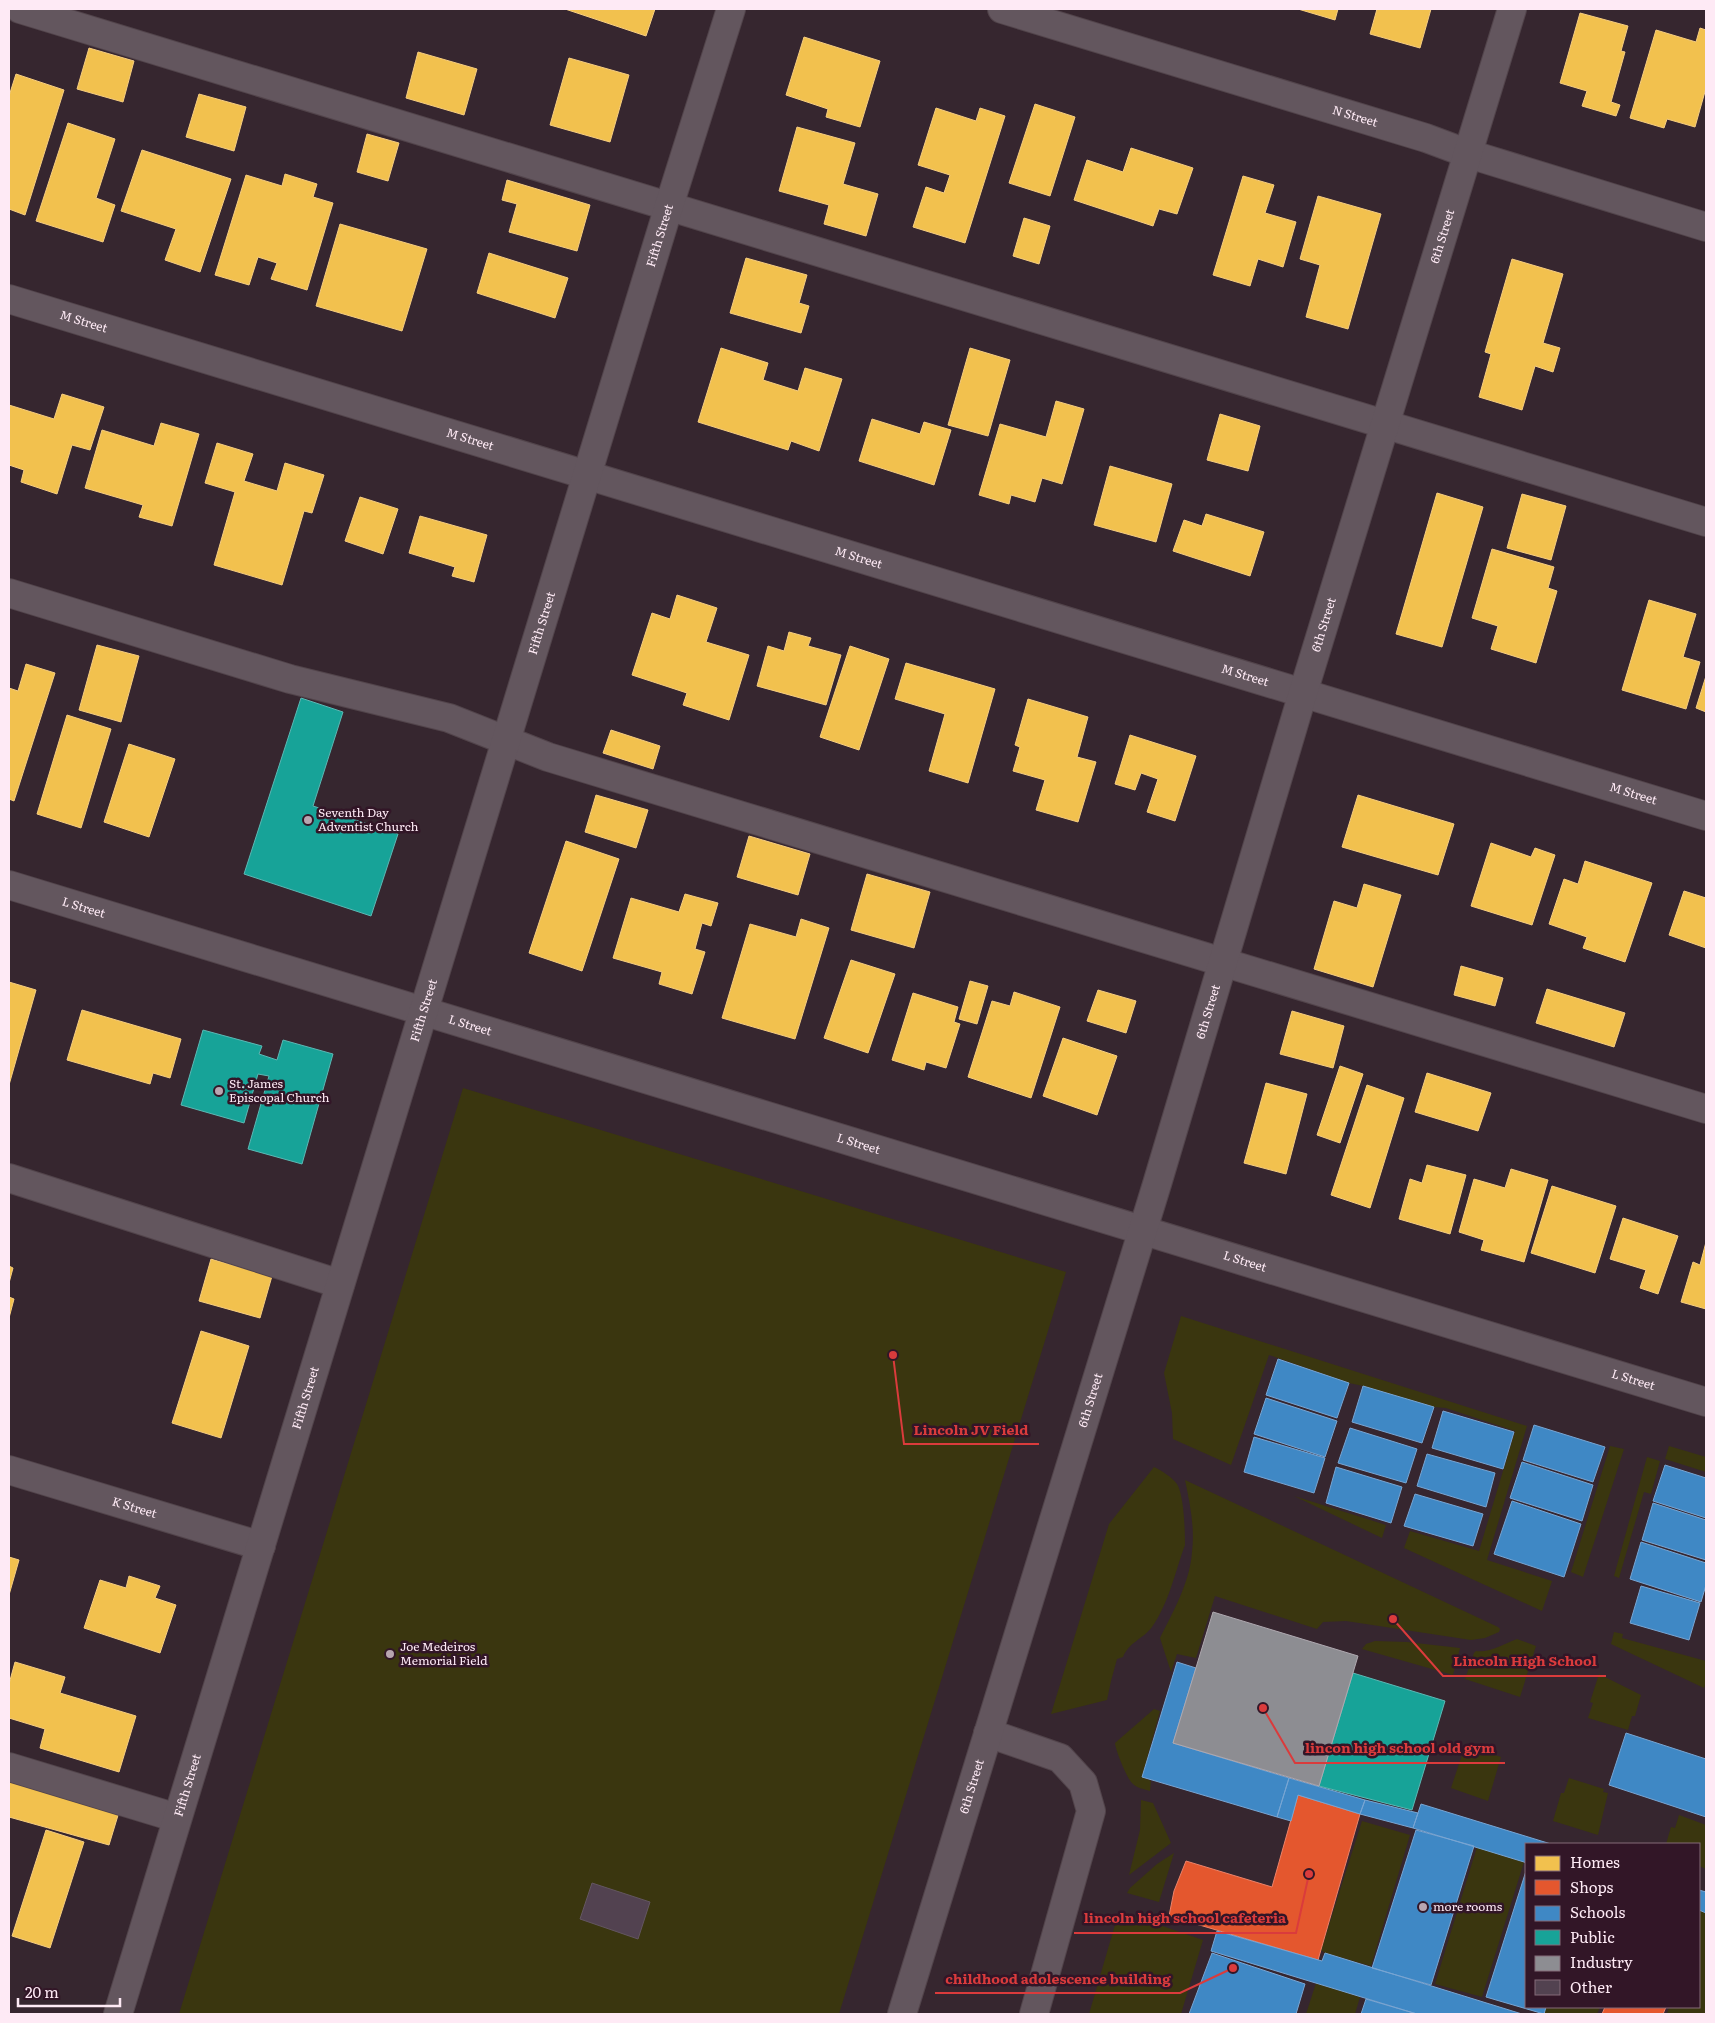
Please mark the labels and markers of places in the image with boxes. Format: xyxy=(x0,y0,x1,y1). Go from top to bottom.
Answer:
place label: Seventh Day Adventist Church xyxy=(318,803,419,835)
marker: Seventh Day Adventist Church xyxy=(302,814,314,826)
place label: St. James Episcopal Church xyxy=(229,1074,330,1106)
marker: St. James Episcopal Church xyxy=(213,1085,225,1097)
callout: Lincoln JV Field xyxy=(904,1415,1039,1444)
place label: Joe Medeiros Memorial Field xyxy=(400,1637,488,1669)
callout: Lincoln High School xyxy=(1443,1647,1606,1676)
marker: Joe Medeiros Memorial Field xyxy=(384,1648,396,1660)
callout: lincon high school old gym xyxy=(1295,1734,1505,1763)
place label: more rooms xyxy=(1433,1897,1503,1915)
marker: more rooms xyxy=(1417,1901,1429,1913)
callout: lincoln high school cafeteria xyxy=(1074,1904,1296,1933)
callout: childhood adolescence building xyxy=(935,1964,1180,1993)

